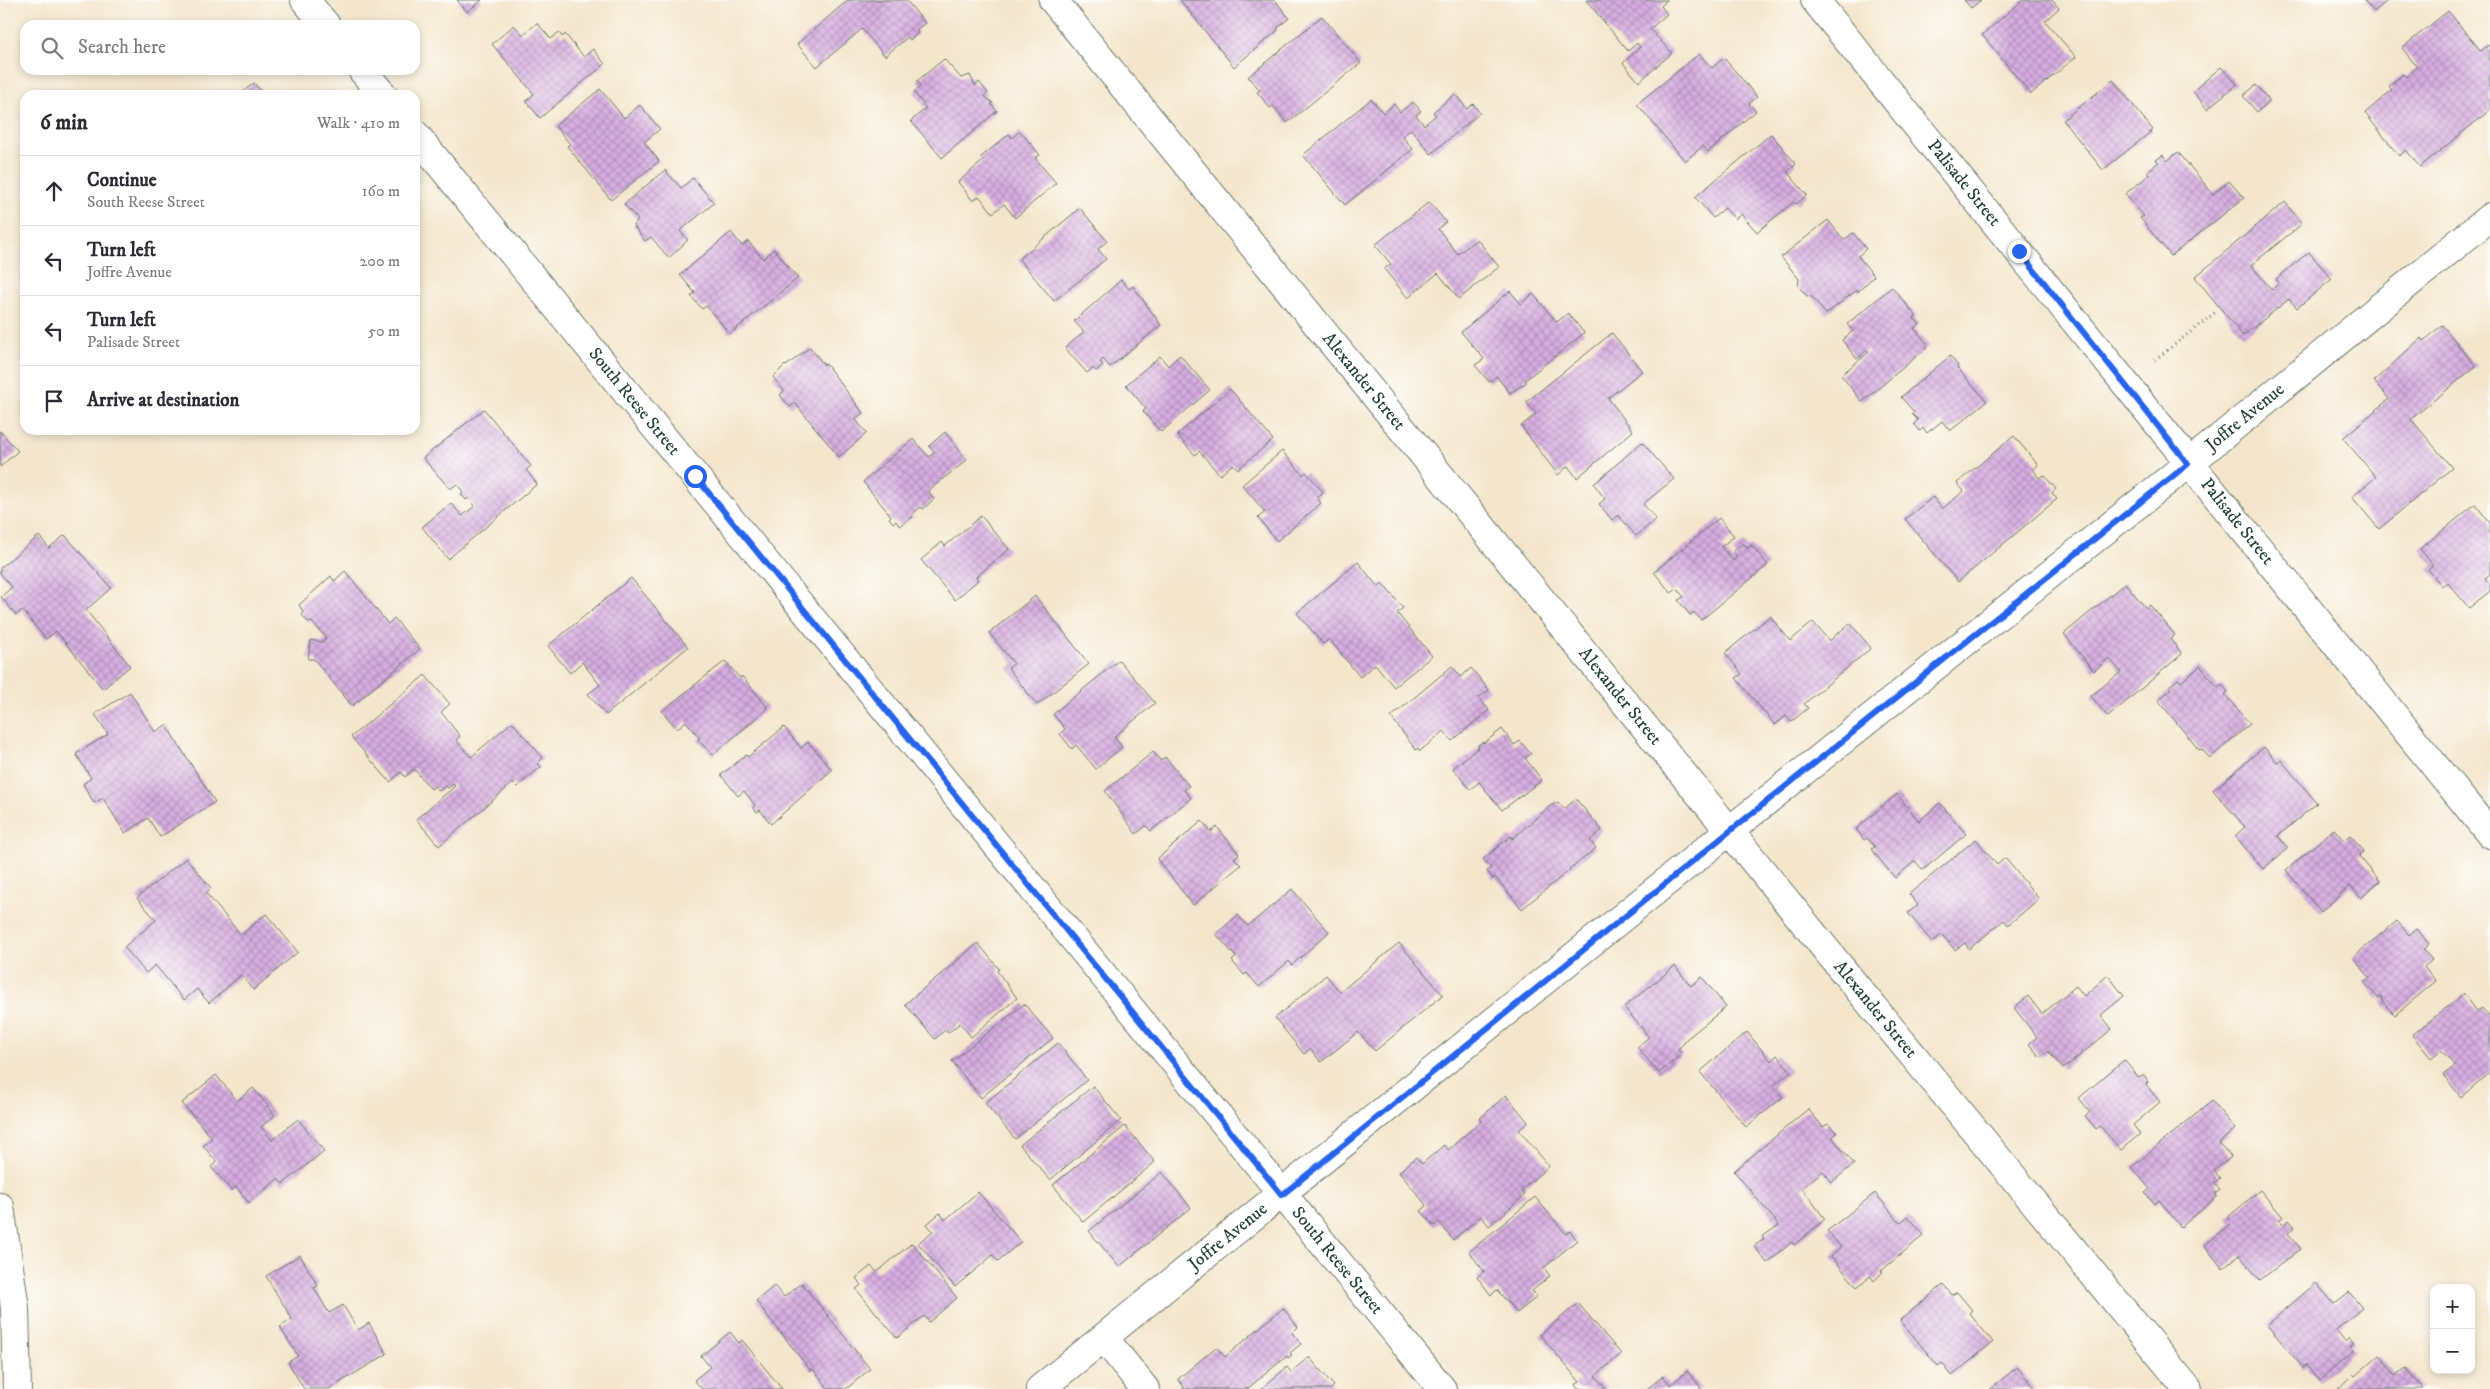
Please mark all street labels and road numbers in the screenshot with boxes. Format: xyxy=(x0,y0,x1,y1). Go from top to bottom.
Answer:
street label: Palisade Street xyxy=(1922,136,2005,231)
street label: Alexander Street xyxy=(1317,328,1410,435)
street label: South Reese Street xyxy=(584,343,685,460)
street label: Joffre Avenue xyxy=(2200,379,2289,457)
street label: Palisade Street xyxy=(2196,474,2279,570)
street label: Alexander Street xyxy=(1574,643,1666,750)
street label: Alexander Street xyxy=(1829,956,1922,1063)
street label: Joffre Avenue xyxy=(1182,1198,1272,1277)
street label: South Reese Street xyxy=(1287,1202,1388,1319)

